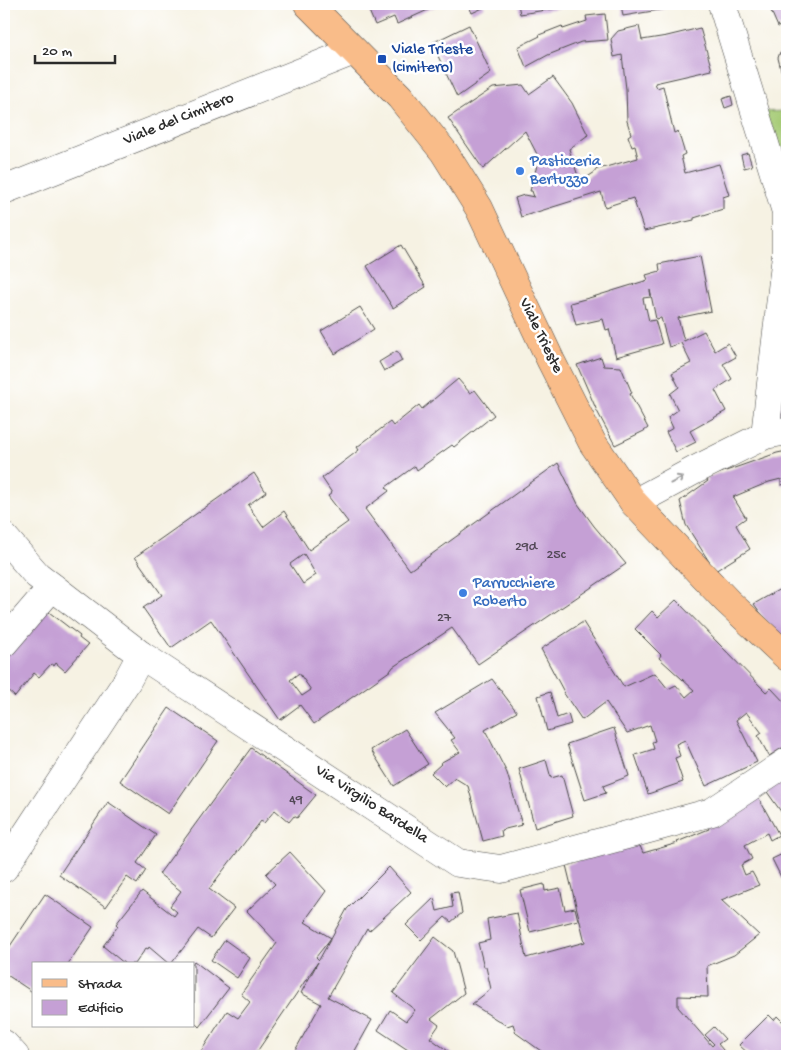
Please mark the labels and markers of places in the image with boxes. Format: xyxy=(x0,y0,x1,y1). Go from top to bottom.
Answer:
place label: Viale Trieste (cimitero) xyxy=(391,41,474,78)
marker: Viale Trieste (cimitero) xyxy=(376,53,388,65)
place label: Pasticceria Bertuzzo xyxy=(529,153,602,190)
marker: Pasticceria Bertuzzo xyxy=(514,165,526,177)
place label: Parrucchiere Roberto xyxy=(472,575,555,612)
marker: Parrucchiere Roberto xyxy=(457,587,469,599)

